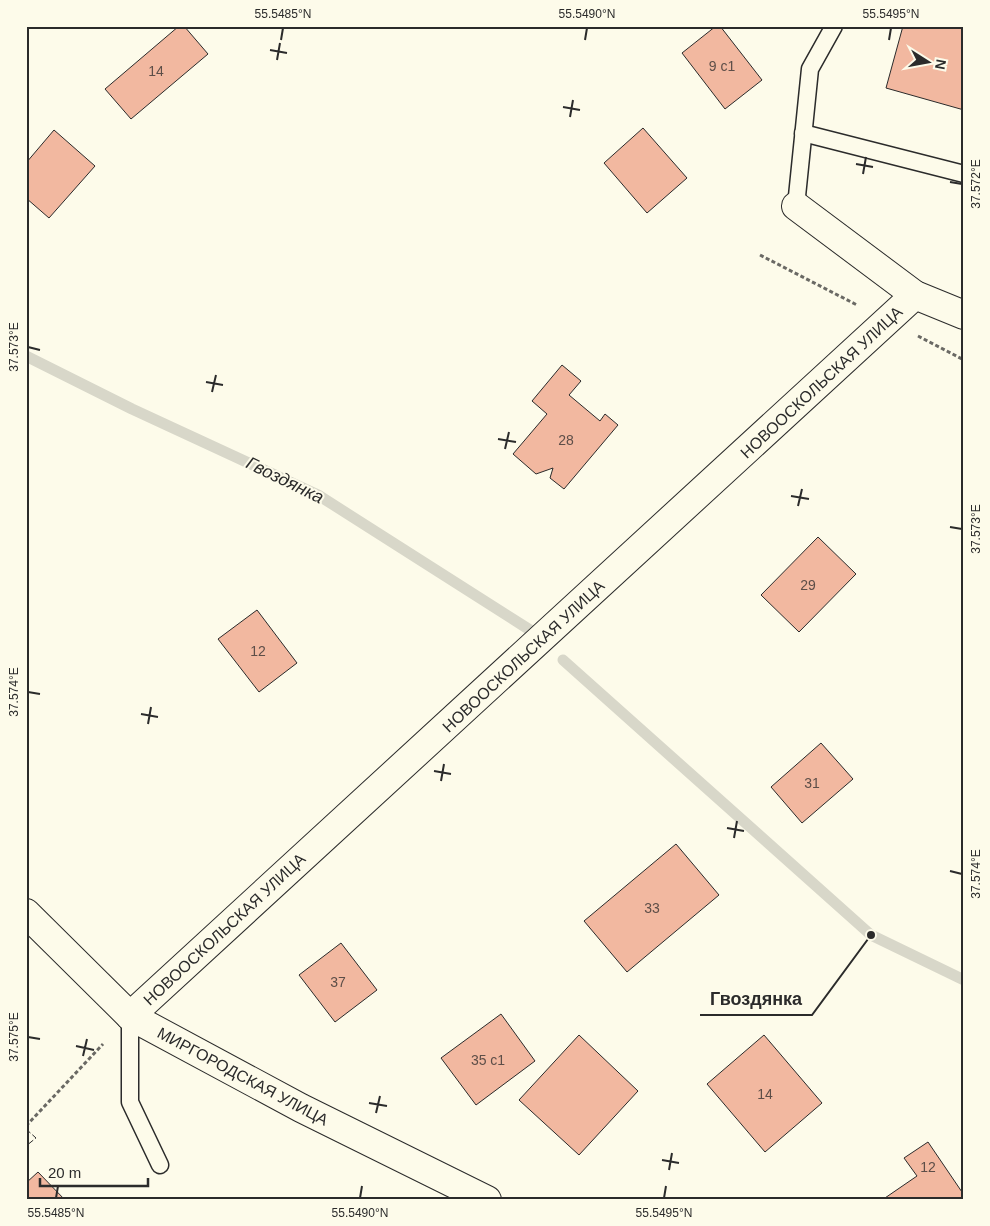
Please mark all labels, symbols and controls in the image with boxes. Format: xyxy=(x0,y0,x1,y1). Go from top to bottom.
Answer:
text: 55.5485°N xyxy=(255,7,311,21)
text: 55.5490°N xyxy=(559,7,615,21)
text: 55.5495°N xyxy=(863,7,919,21)
north arrow xyxy=(902,38,952,88)
house number: 9 с1 xyxy=(709,58,735,74)
text: N xyxy=(932,58,950,71)
house number: 14 xyxy=(148,63,164,79)
text: 37.572°E xyxy=(969,159,983,209)
street label: НОВООСКОЛЬСКАЯ УЛИЦА xyxy=(737,303,906,462)
text: 37.573°E xyxy=(7,322,21,372)
house number: 28 xyxy=(558,432,574,448)
water label: Гвоздянка xyxy=(243,453,327,507)
text: 37.573°E xyxy=(969,504,983,554)
street label: НОВООСКОЛЬСКАЯ УЛИЦА xyxy=(439,577,608,736)
house number: 29 xyxy=(800,577,816,593)
house number: 12 xyxy=(250,643,266,659)
text: 37.574°E xyxy=(7,667,21,717)
house number: 31 xyxy=(804,775,820,791)
text: 37.574°E xyxy=(969,849,983,899)
street label: НОВООСКОЛЬСКАЯ УЛИЦА xyxy=(140,850,309,1009)
house number: 33 xyxy=(644,900,660,916)
house number: 37 xyxy=(330,974,346,990)
callout: Гвоздянка xyxy=(700,982,812,1015)
text: Гвоздянка xyxy=(710,989,803,1009)
text: 37.575°E xyxy=(7,1012,21,1062)
street label: МИРГОРОДСКАЯ УЛИЦА xyxy=(155,1024,331,1129)
house number: 35 с1 xyxy=(471,1052,505,1068)
house number: 14 xyxy=(757,1086,773,1102)
scale bar xyxy=(40,1156,148,1188)
house number: 12 xyxy=(920,1159,936,1175)
text: 20 m xyxy=(48,1164,81,1181)
text: 55.5485°N xyxy=(28,1206,84,1220)
text: 55.5490°N xyxy=(332,1206,388,1220)
text: 55.5495°N xyxy=(636,1206,692,1220)

